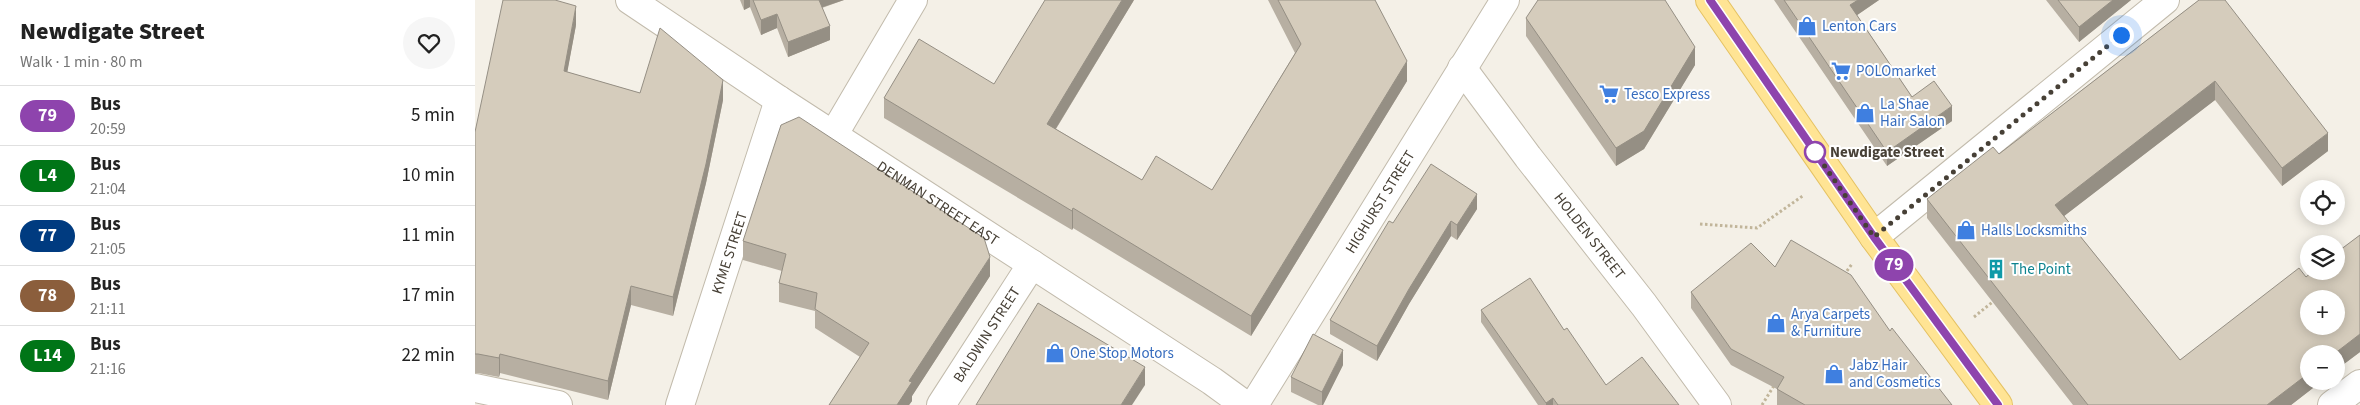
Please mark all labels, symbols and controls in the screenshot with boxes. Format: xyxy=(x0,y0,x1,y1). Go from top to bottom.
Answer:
text: Newdigate Street xyxy=(20,14,205,49)
shop icon: Lenton Cars xyxy=(1796,15,1818,37)
place label: Lenton Cars xyxy=(1822,16,1897,37)
button: heart xyxy=(403,17,455,69)
your location xyxy=(2109,23,2134,48)
text: Walk · 1 min · 80 m xyxy=(20,51,143,73)
supermarket icon: POLOmarket xyxy=(1830,60,1852,82)
place label: POLOmarket xyxy=(1856,61,1936,82)
supermarket icon: Tesco Express xyxy=(1598,83,1620,105)
place label: Tesco Express xyxy=(1624,84,1710,105)
text: Bus xyxy=(90,91,121,118)
place label: La Shae Hair Salon xyxy=(1880,94,1945,132)
text: 5 min xyxy=(411,102,455,129)
shop icon: La Shae Hair Salon xyxy=(1854,102,1876,124)
text: 79 xyxy=(38,103,57,128)
text: 20:59 xyxy=(90,118,126,140)
marker: Newdigate Street xyxy=(1804,141,1826,163)
place label: Newdigate Street xyxy=(1830,142,1944,163)
street label: HIGHURST STREET xyxy=(1340,147,1420,258)
text: Bus xyxy=(90,151,121,178)
street label: DENMAN STREET EAST xyxy=(873,156,1003,251)
text: 10 min xyxy=(401,162,455,189)
text: L4 xyxy=(38,163,57,188)
text: 21:04 xyxy=(90,178,126,200)
map controls xyxy=(2300,180,2345,390)
button: locate xyxy=(2300,180,2345,225)
street label: HOLDEN STREET xyxy=(1549,188,1630,284)
street label: KYME STREET xyxy=(707,209,753,297)
text: Bus xyxy=(90,211,121,238)
shop icon: Halls Locksmiths xyxy=(1955,219,1977,241)
place label: Halls Locksmiths xyxy=(1981,220,2087,241)
text: 11 min xyxy=(401,222,455,249)
text: 77 xyxy=(38,223,57,248)
button: layers xyxy=(2300,235,2345,280)
text: 21:05 xyxy=(90,238,126,260)
line badge: 79 xyxy=(1871,249,1917,281)
text: 79 xyxy=(1884,252,1904,277)
building icon: The Point xyxy=(1985,258,2007,280)
place label: The Point xyxy=(2011,259,2071,280)
text: Bus xyxy=(90,271,121,298)
text: 17 min xyxy=(401,282,455,309)
text: 78 xyxy=(38,283,57,308)
street label: BALDWIN STREET xyxy=(948,283,1026,387)
button: + xyxy=(2300,290,2345,335)
text: 21:11 xyxy=(90,298,126,320)
place label: Arya Carpets & Furniture xyxy=(1791,304,1870,342)
shop icon: Arya Carpets & Furniture xyxy=(1765,312,1787,334)
text: Bus xyxy=(90,331,121,358)
text: 22 min xyxy=(401,342,455,369)
shop icon: One Stop Motors xyxy=(1044,342,1066,364)
text: L14 xyxy=(33,343,62,368)
place label: One Stop Motors xyxy=(1070,343,1174,364)
button: − xyxy=(2300,345,2345,390)
place label: Jabz Hair and Cosmetics xyxy=(1849,355,1941,393)
text: 21:16 xyxy=(90,358,126,380)
shop icon: Jabz Hair and Cosmetics xyxy=(1823,363,1845,385)

